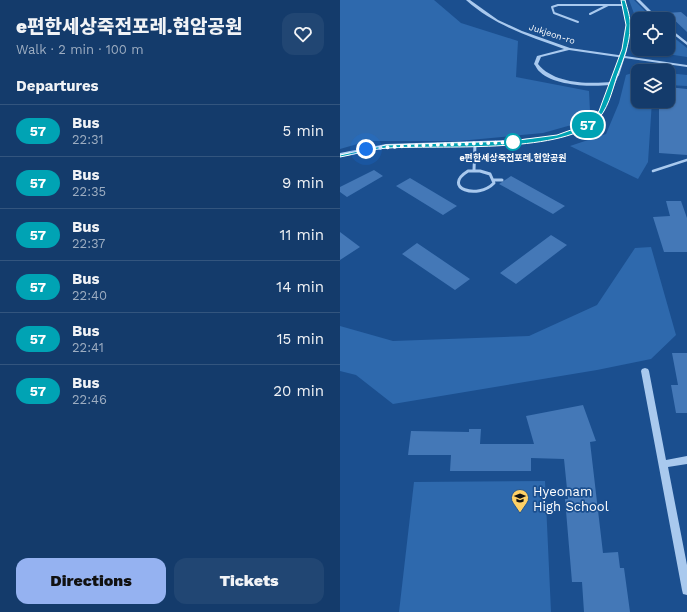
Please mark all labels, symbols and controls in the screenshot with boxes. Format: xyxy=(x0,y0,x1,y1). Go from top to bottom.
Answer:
map controls xyxy=(631,12,675,108)
button: locate xyxy=(631,12,675,56)
button: heart xyxy=(282,13,324,55)
text: e편한세상죽전포레.현암공원 xyxy=(16,15,242,38)
street label: Jukjeon-ro xyxy=(528,22,576,46)
text: Walk · 2 min · 100 m xyxy=(16,42,144,57)
button: layers xyxy=(631,64,675,108)
text: Departures xyxy=(16,77,99,95)
line badge: 57 xyxy=(570,112,606,138)
text: Bus xyxy=(72,114,100,132)
text: 57 xyxy=(580,117,596,133)
text: 5 min xyxy=(283,122,324,140)
text: 57 xyxy=(30,123,46,139)
text: 22:31 xyxy=(72,132,104,147)
marker: e편한세상죽전포레.현암공원 xyxy=(504,133,522,151)
your location xyxy=(356,139,376,159)
place label: e편한세상죽전포레.현암공원 xyxy=(459,152,567,163)
text: Bus xyxy=(72,166,100,184)
text: 9 min xyxy=(282,174,324,192)
text: 57 xyxy=(30,175,46,191)
text: 22:35 xyxy=(72,184,106,199)
text: Bus xyxy=(72,218,100,236)
text: 11 min xyxy=(280,226,324,244)
text: 57 xyxy=(30,227,46,243)
text: 22:37 xyxy=(72,236,105,251)
text: Bus xyxy=(72,270,100,288)
text: 14 min xyxy=(276,278,324,296)
text: 57 xyxy=(30,279,46,295)
text: 22:40 xyxy=(72,288,107,303)
text: Bus xyxy=(72,322,100,340)
text: 15 min xyxy=(277,330,324,348)
text: 57 xyxy=(30,331,46,347)
text: 22:41 xyxy=(72,340,104,355)
text: Bus xyxy=(72,374,100,392)
text: 20 min xyxy=(273,382,324,400)
text: 57 xyxy=(30,383,46,399)
text: 22:46 xyxy=(72,392,107,407)
place label: Hyeonam High School xyxy=(533,484,609,514)
school or university icon: Hyeonam High School xyxy=(510,488,530,513)
button: Directions xyxy=(16,558,166,604)
button: Tickets xyxy=(174,558,324,604)

